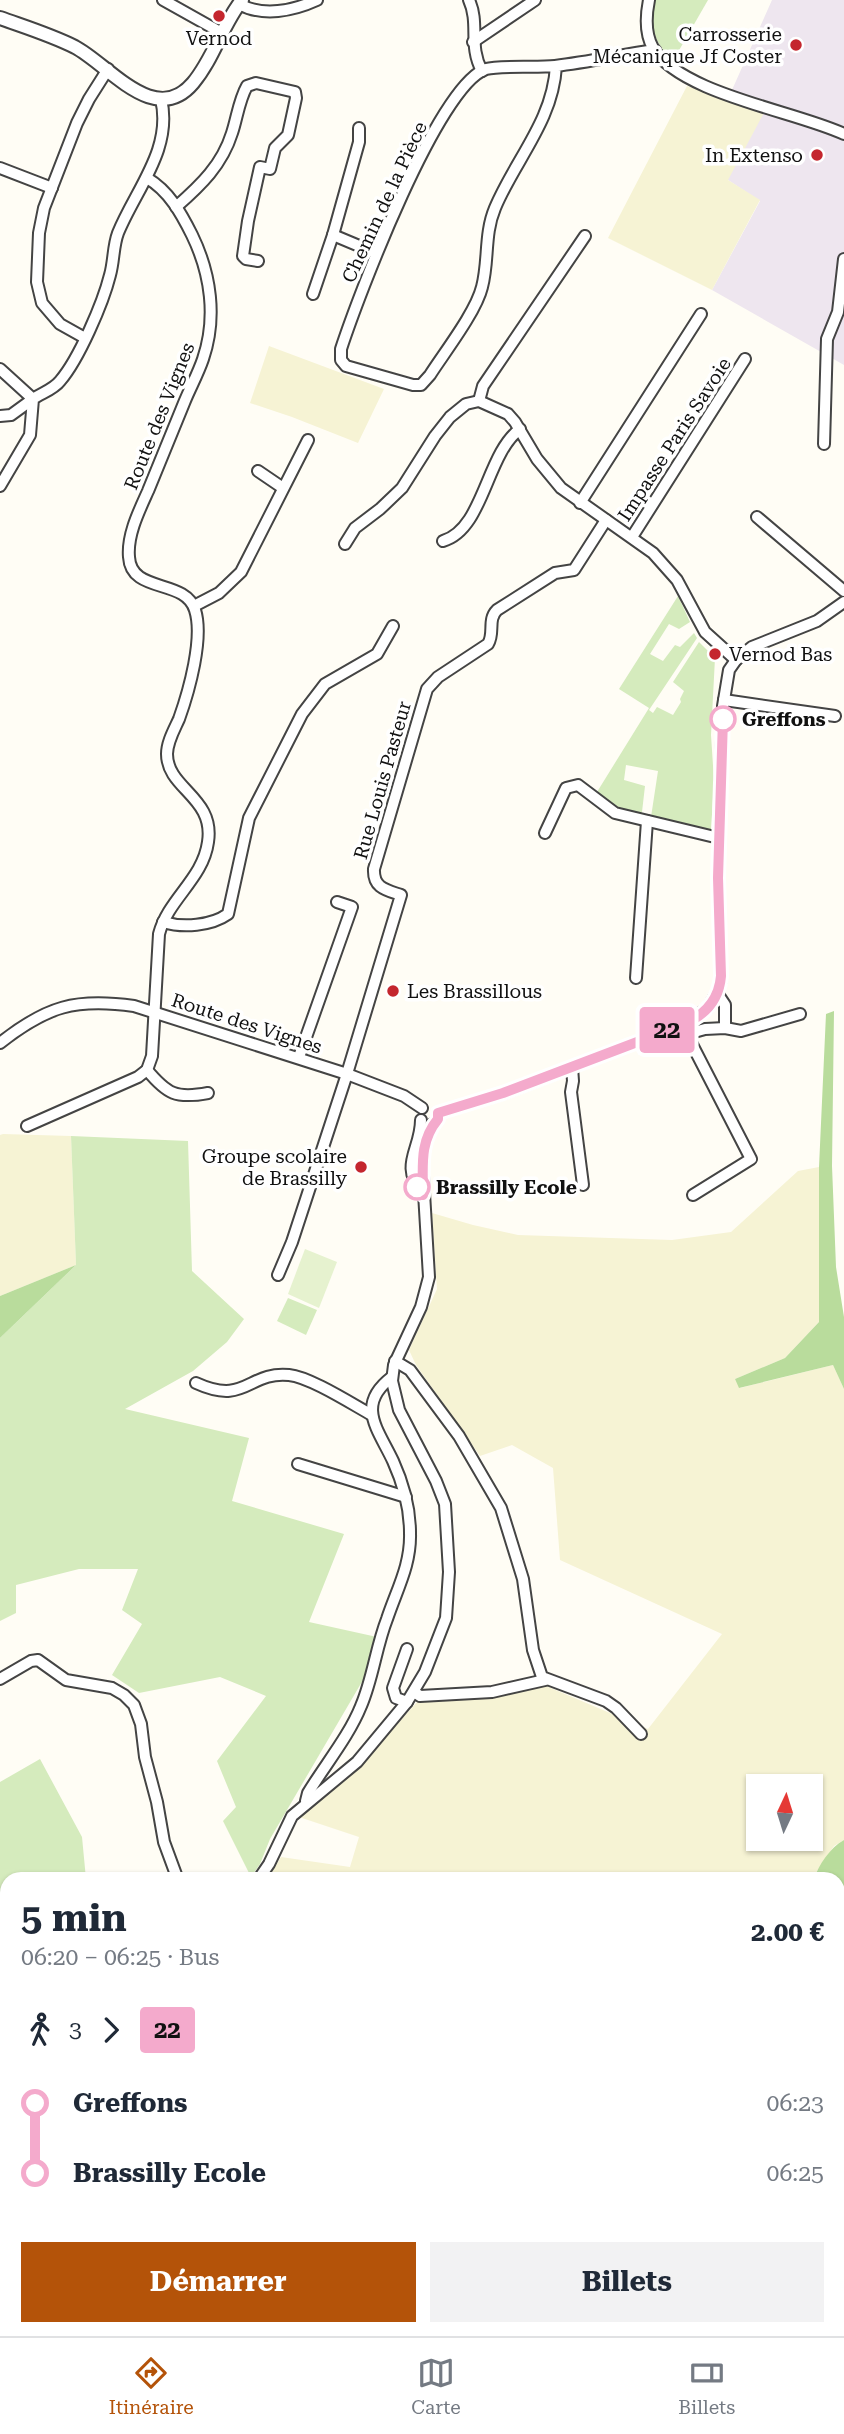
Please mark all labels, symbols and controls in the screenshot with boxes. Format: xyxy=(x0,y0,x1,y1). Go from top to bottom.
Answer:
marker: Vernod xyxy=(211,8,227,24)
place label: Carrosserie Mécanique Jf Coster xyxy=(593,23,782,68)
place label: Vernod xyxy=(186,27,252,50)
marker: Carrosserie Mécanique Jf Coster xyxy=(788,37,804,53)
street label: Chemin de la Pièce xyxy=(337,118,432,286)
place label: In Extenso xyxy=(705,144,803,167)
marker: In Extenso xyxy=(809,147,825,163)
street label: Route des Vignes xyxy=(119,339,200,493)
street label: Impasse Paris Savoie xyxy=(613,353,736,525)
place label: Vernod Bas xyxy=(729,643,832,666)
marker: Vernod Bas xyxy=(707,646,723,662)
street label: Rue Louis Pasteur xyxy=(349,698,416,862)
marker: Greffons xyxy=(710,706,736,732)
place label: Greffons xyxy=(742,708,826,731)
place label: Les Brassillous xyxy=(407,980,542,1003)
marker: Les Brassillous xyxy=(385,983,401,999)
street label: Route des Vignes xyxy=(169,988,325,1059)
line badge: 22 xyxy=(636,1007,698,1053)
text: 22 xyxy=(654,1016,680,1044)
place label: Groupe scolaire de Brassilly xyxy=(202,1145,348,1190)
marker: Groupe scolaire de Brassilly xyxy=(353,1159,369,1175)
marker: Brassilly Ecole xyxy=(404,1174,430,1200)
place label: Brassilly Ecole xyxy=(436,1176,577,1199)
north arrow xyxy=(746,1774,822,1852)
map controls xyxy=(746,1774,823,1851)
text: 5 min xyxy=(21,1896,127,1940)
text: 2.00 € xyxy=(751,1917,824,1947)
text: 06:20 – 06:25 · Bus xyxy=(21,1944,219,1971)
icon: walk xyxy=(21,2011,59,2049)
icon: forward xyxy=(92,2011,130,2049)
text: 3 xyxy=(69,2016,82,2043)
text: 22 xyxy=(154,2016,181,2044)
text: Greffons xyxy=(73,2088,188,2118)
text: 06:23 xyxy=(767,2090,824,2117)
text: Brassilly Ecole xyxy=(73,2158,266,2188)
text: 06:25 xyxy=(767,2160,824,2187)
button: Démarrer xyxy=(21,2242,416,2322)
button: Billets xyxy=(430,2242,824,2322)
tab: Itinéraire xyxy=(109,2354,194,2419)
tab: Carte xyxy=(411,2354,461,2419)
tab: Billets xyxy=(678,2354,735,2419)

